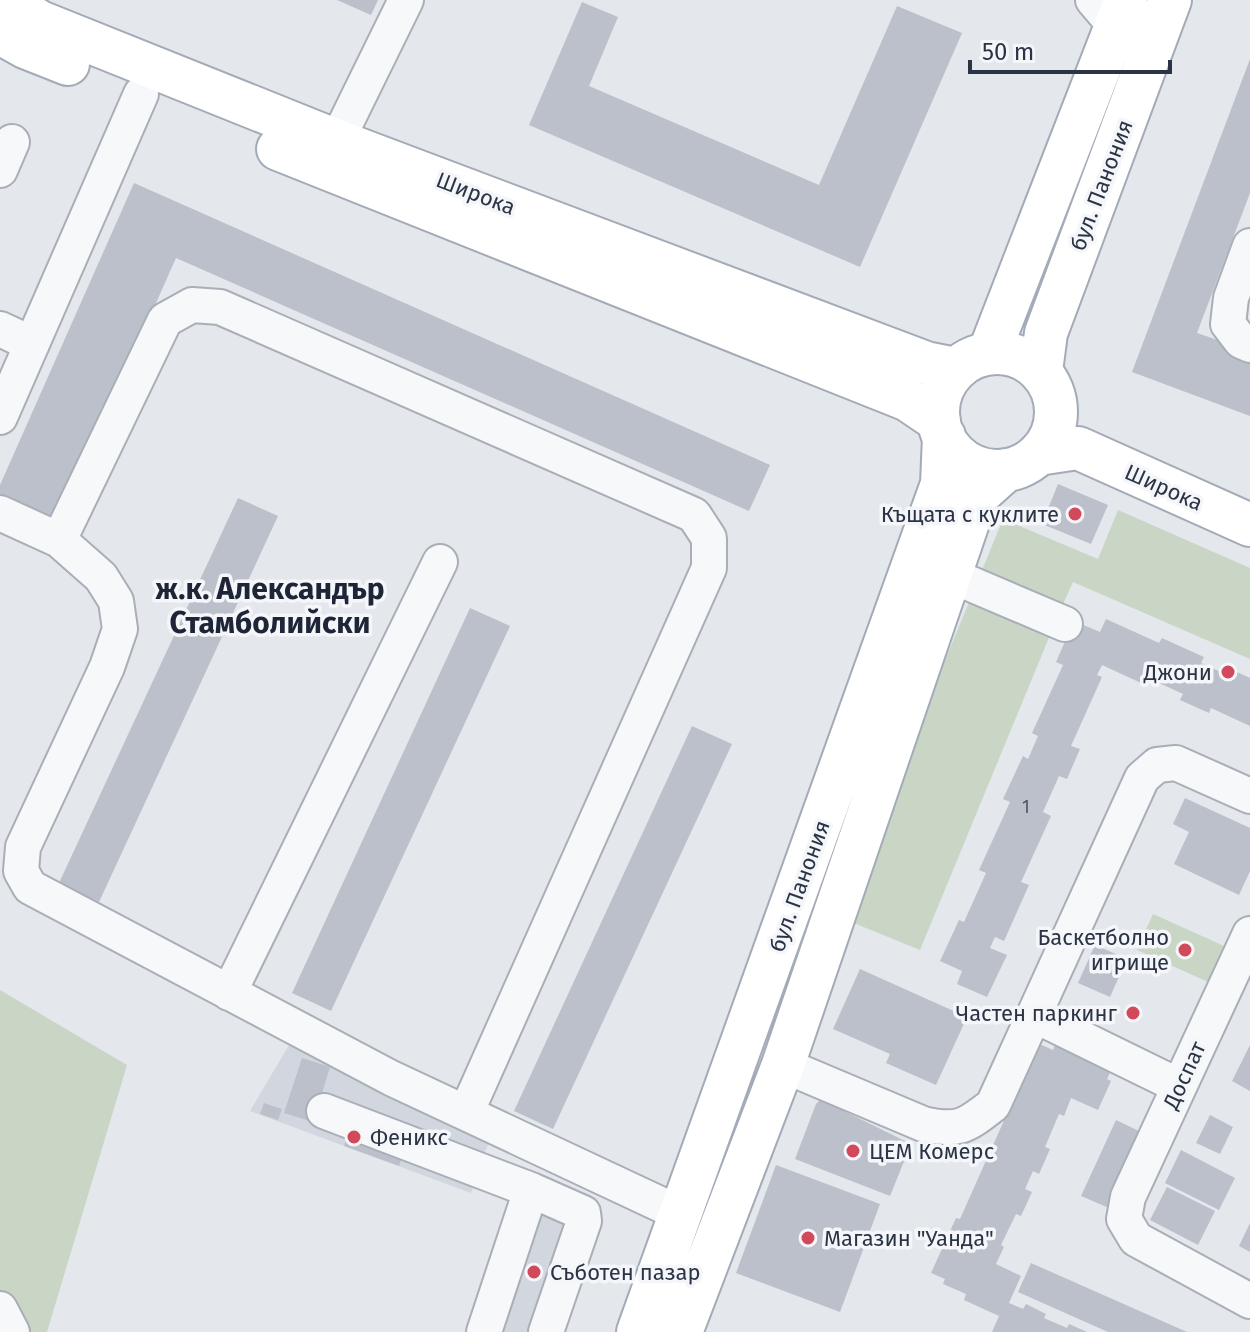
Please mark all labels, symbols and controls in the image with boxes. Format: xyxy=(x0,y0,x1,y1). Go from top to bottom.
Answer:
scale bar xyxy=(970,24,1170,74)
text: 50 m xyxy=(982,38,1034,66)
street label: бул. Панония xyxy=(1064,116,1139,254)
street label: Широка xyxy=(432,166,519,221)
street label: Широка xyxy=(1121,458,1207,517)
place label: Къщата с куклите xyxy=(881,501,1059,528)
marker: Къщата с куклите xyxy=(1066,505,1084,523)
district label: ж.к. Александър Стамболийски xyxy=(155,571,385,641)
place label: Джони xyxy=(1143,659,1212,686)
marker: Джони xyxy=(1219,663,1237,681)
house number: 1 xyxy=(1022,796,1030,818)
street label: бул. Панония xyxy=(763,817,836,956)
place label: Баскетболно игрище xyxy=(1037,924,1169,976)
marker: Баскетболно игрище xyxy=(1176,941,1194,959)
place label: Частен паркинг xyxy=(956,1000,1118,1027)
marker: Частен паркинг xyxy=(1124,1004,1142,1022)
street label: Доспат xyxy=(1157,1037,1212,1114)
place label: Феникс xyxy=(370,1124,448,1151)
marker: Феникс xyxy=(345,1128,363,1146)
place label: ЦЕМ Комерс xyxy=(869,1138,994,1165)
marker: ЦЕМ Комерс xyxy=(844,1142,862,1160)
place label: Магазин "Уанда" xyxy=(824,1225,994,1252)
marker: Магазин "Уанда" xyxy=(799,1229,817,1247)
place label: Съботен пазар xyxy=(550,1259,700,1286)
marker: Съботен пазар xyxy=(525,1263,543,1281)

